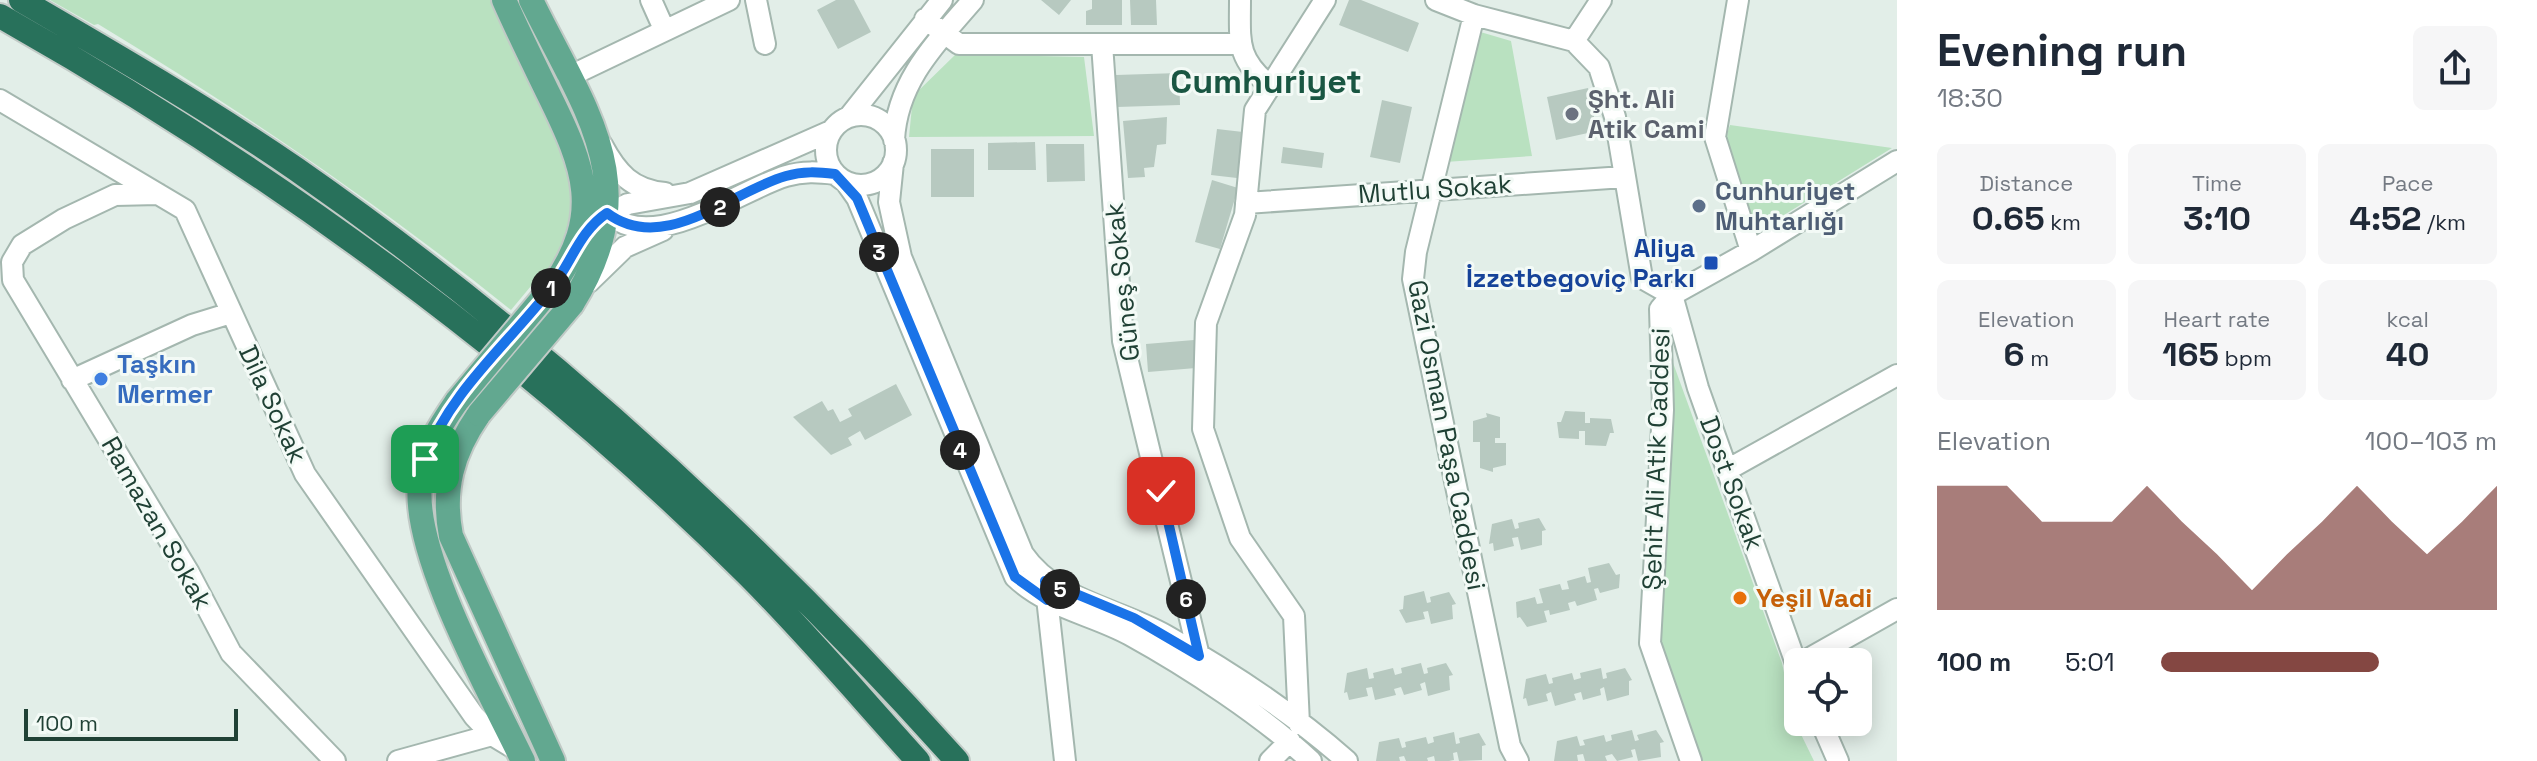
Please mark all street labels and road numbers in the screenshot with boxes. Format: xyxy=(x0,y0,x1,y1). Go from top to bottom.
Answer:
street label: Mutlu Sokak xyxy=(1357,167,1513,211)
street label: Güneş Sokak xyxy=(1097,201,1147,363)
street label: Gazi Osman Paşa Caddesi xyxy=(1400,277,1494,593)
street label: Şehit Ali Atik Caddesi xyxy=(1634,327,1678,591)
street label: Dila Sokak xyxy=(231,340,315,468)
street label: Dost Sokak xyxy=(1692,411,1772,555)
street label: Ramazan Sokak xyxy=(94,430,220,616)

